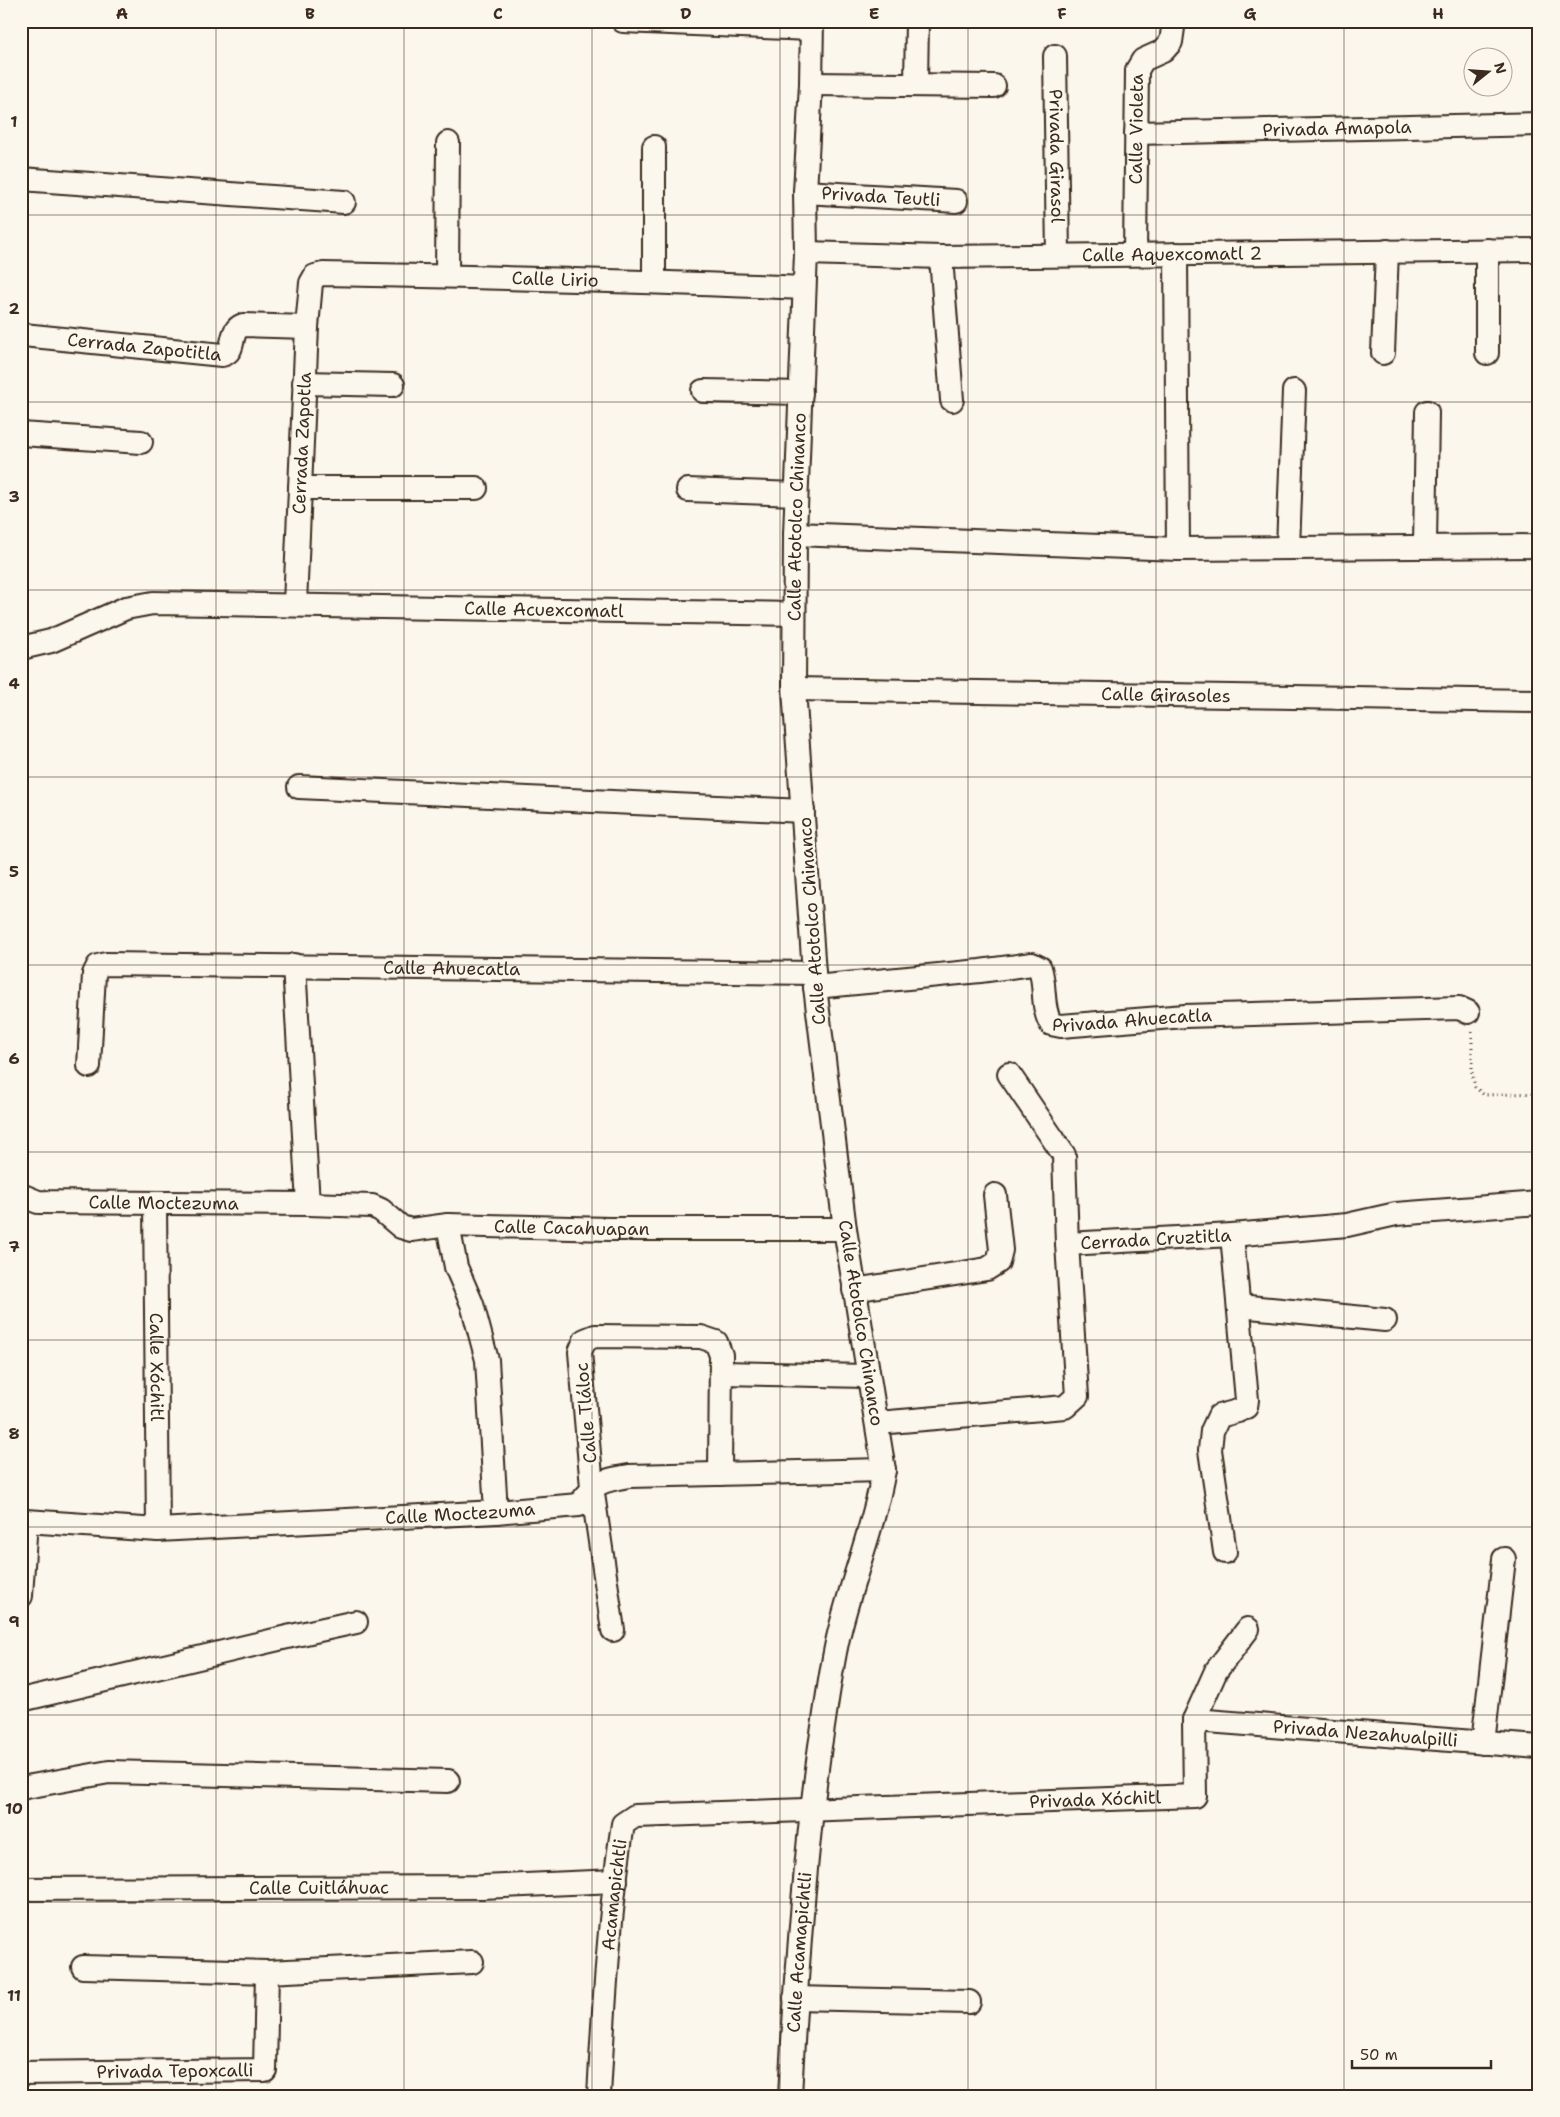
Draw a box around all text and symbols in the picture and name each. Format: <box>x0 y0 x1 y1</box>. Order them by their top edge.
text: A <box>116 3 128 24</box>
text: B <box>305 3 315 24</box>
text: C <box>493 3 503 24</box>
text: D <box>680 3 692 24</box>
text: E <box>869 3 879 24</box>
text: F <box>1057 3 1067 24</box>
text: G <box>1244 3 1257 24</box>
text: H <box>1432 3 1444 24</box>
north arrow <box>1462 48 1512 98</box>
text: N <box>1490 60 1511 76</box>
street label: Calle Violeta <box>1124 74 1149 184</box>
street label: Privada Girasol <box>1043 89 1070 224</box>
text: 1 <box>10 111 18 132</box>
street label: Privada Amapola <box>1262 115 1412 142</box>
street label: Privada Teutli <box>821 181 941 212</box>
street label: Calle Aquexcomatl 2 <box>1082 241 1262 267</box>
street label: Calle Lirio <box>511 266 599 293</box>
text: 2 <box>8 298 20 319</box>
street label: Cerrada Zapotitla <box>66 328 223 367</box>
street label: Cerrada Zapotla <box>287 371 317 515</box>
street label: Calle Atotolco Chinanco <box>782 412 812 621</box>
text: 3 <box>8 486 20 507</box>
street label: Calle Acuexcomatl <box>464 596 624 623</box>
text: 4 <box>8 673 20 694</box>
street label: Calle Girasoles <box>1101 682 1231 708</box>
street label: Calle Atotolco Chinanco <box>793 816 831 1026</box>
text: 5 <box>9 861 19 882</box>
street label: Calle Ahuecatla <box>383 956 520 981</box>
street label: Privada Ahuecatla <box>1050 1003 1212 1038</box>
text: 6 <box>8 1048 20 1069</box>
street label: Calle Moctezuma <box>88 1190 239 1215</box>
street label: Calle Cacahuapan <box>494 1214 649 1241</box>
street label: Calle Atotolco Chinanco <box>833 1218 889 1428</box>
street label: Cerrada Cruztitla <box>1080 1223 1232 1255</box>
text: 7 <box>8 1236 20 1257</box>
street label: Calle Xóchitl <box>144 1313 169 1422</box>
street label: Calle Tláloc <box>570 1362 602 1464</box>
text: 8 <box>8 1423 20 1444</box>
street label: Calle Moctezuma <box>384 1497 536 1530</box>
text: 9 <box>8 1611 20 1632</box>
street label: Privada Nezahualpilli <box>1272 1714 1459 1753</box>
street label: Privada Xóchitl <box>1029 1785 1162 1814</box>
text: 10 <box>5 1798 23 1819</box>
street label: Acamapichtli <box>596 1837 633 1951</box>
street label: Calle Acamapichtli <box>781 1871 817 2033</box>
street label: Calle Cuitláhuac <box>249 1875 389 1900</box>
text: 11 <box>7 1985 21 2006</box>
scale bar <box>1352 2037 1491 2069</box>
text: 50 m <box>1360 2045 1398 2065</box>
street label: Privada Tepoxcalli <box>96 2058 254 2084</box>

